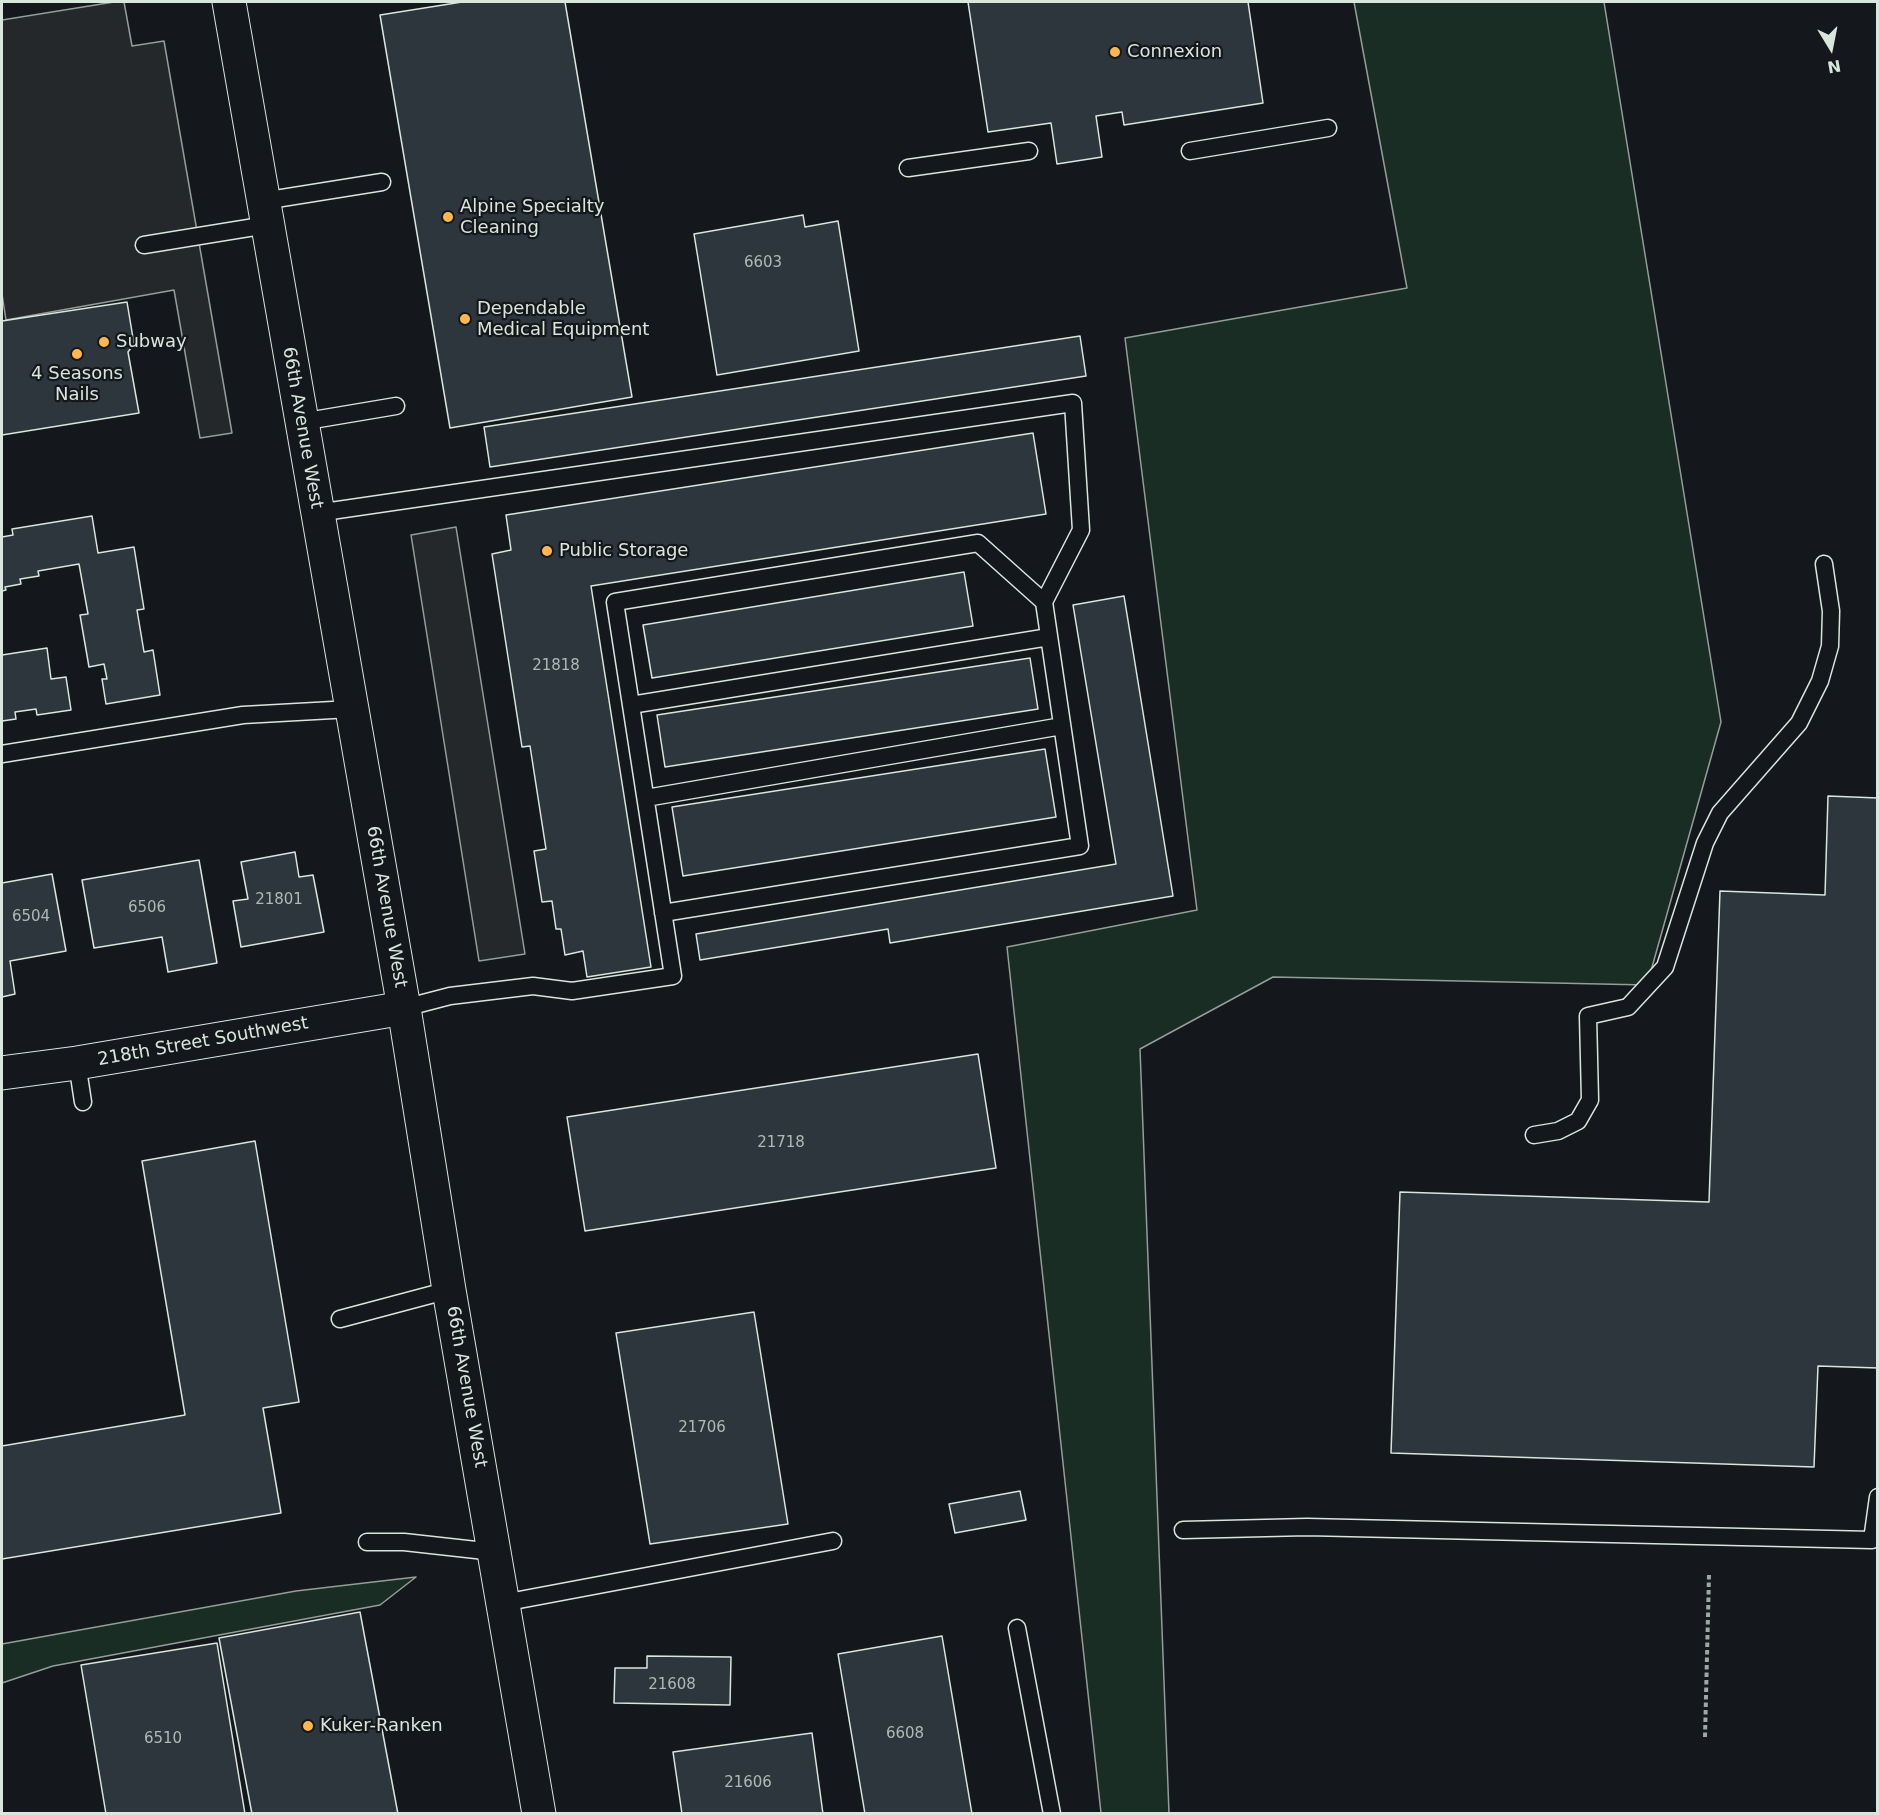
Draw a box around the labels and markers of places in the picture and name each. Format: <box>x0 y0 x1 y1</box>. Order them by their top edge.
place label: Connexion <box>1127 41 1222 63</box>
marker: Connexion <box>1108 45 1122 59</box>
place label: Alpine Specialty Cleaning <box>460 196 605 238</box>
marker: Alpine Specialty Cleaning <box>441 210 455 224</box>
place label: Dependable Medical Equipment <box>477 298 649 340</box>
marker: Dependable Medical Equipment <box>458 312 472 326</box>
place label: Subway <box>116 331 187 353</box>
marker: Subway <box>97 335 111 349</box>
marker: 4 Seasons Nails <box>70 347 84 361</box>
place label: 4 Seasons Nails <box>31 363 123 406</box>
place label: Public Storage <box>559 540 688 562</box>
marker: Public Storage <box>540 544 554 558</box>
place label: Kuker-Ranken <box>320 1715 443 1737</box>
marker: Kuker-Ranken <box>301 1719 315 1733</box>

